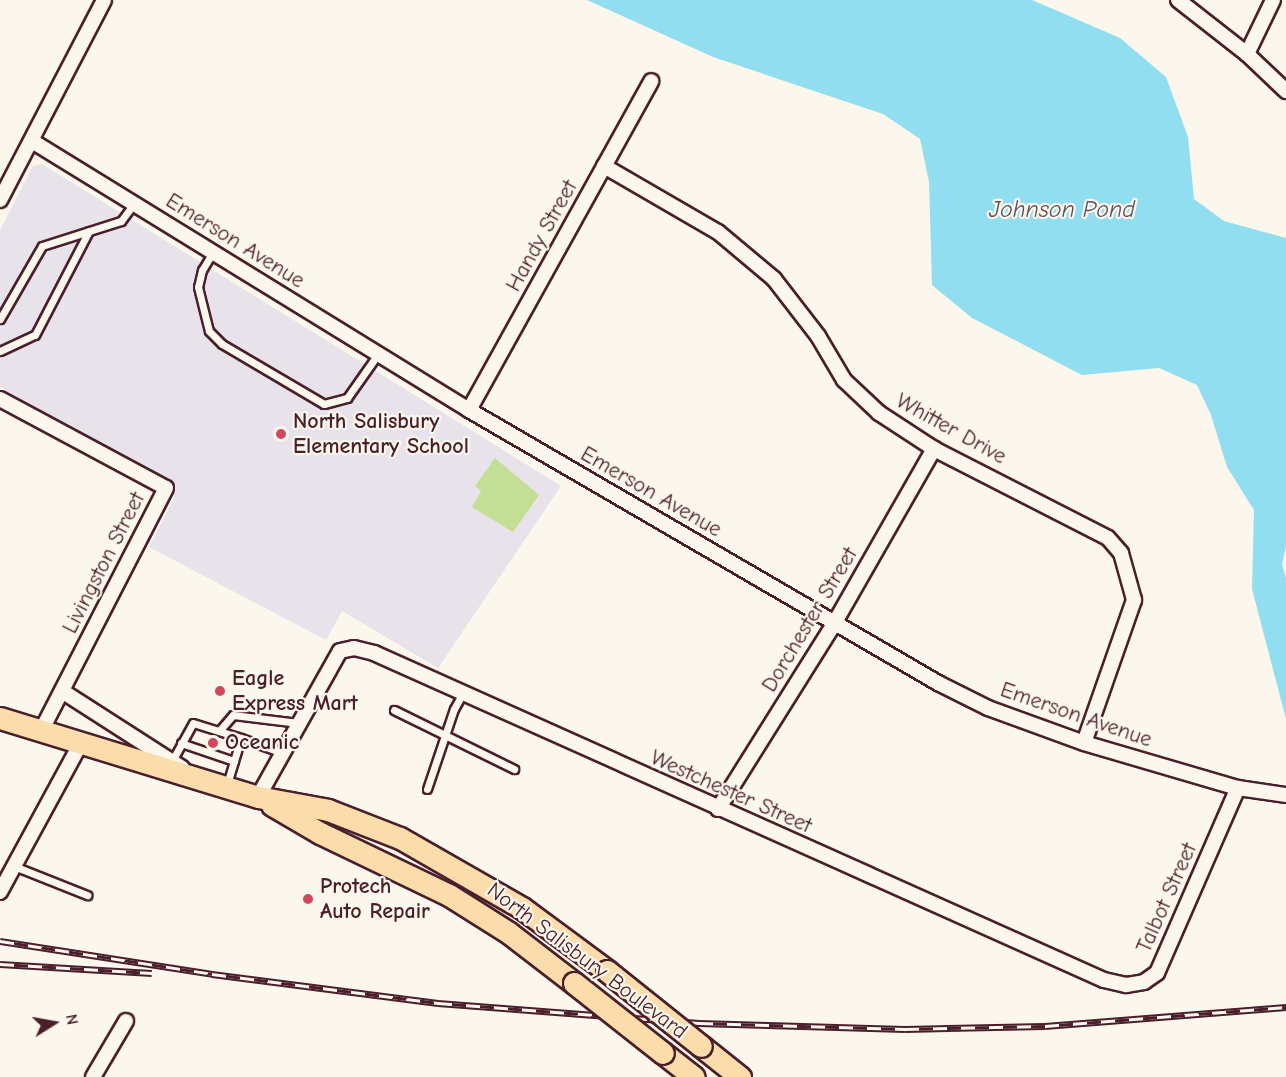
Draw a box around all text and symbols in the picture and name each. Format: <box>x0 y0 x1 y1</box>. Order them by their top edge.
street label: Handy Street <box>501 176 583 296</box>
street label: Emerson Avenue <box>161 188 309 294</box>
water label: Johnson Pond <box>989 196 1135 224</box>
street label: Whitter Drive <box>891 388 1011 470</box>
place label: North Salisbury Elementary School <box>293 408 469 460</box>
marker: North Salisbury Elementary School <box>274 427 288 441</box>
street label: Emerson Avenue <box>576 441 726 543</box>
street label: Livingston Street <box>57 488 151 638</box>
street label: Dorchester Street <box>756 543 864 697</box>
place label: Eagle Express Mart <box>232 665 358 716</box>
street label: Emerson Avenue <box>997 677 1155 753</box>
marker: Eagle Express Mart <box>213 684 227 698</box>
place label: Oceanic <box>225 730 299 756</box>
marker: Oceanic <box>206 736 220 750</box>
street label: Westchester Street <box>646 745 816 839</box>
street label: Talbot Street <box>1131 839 1203 957</box>
place label: Protech Auto Repair <box>320 873 430 924</box>
street label: North Salisbury Boulevard <box>482 877 692 1045</box>
marker: Protech Auto Repair <box>301 892 315 906</box>
north arrow <box>24 993 84 1053</box>
text: N <box>62 1013 81 1026</box>

